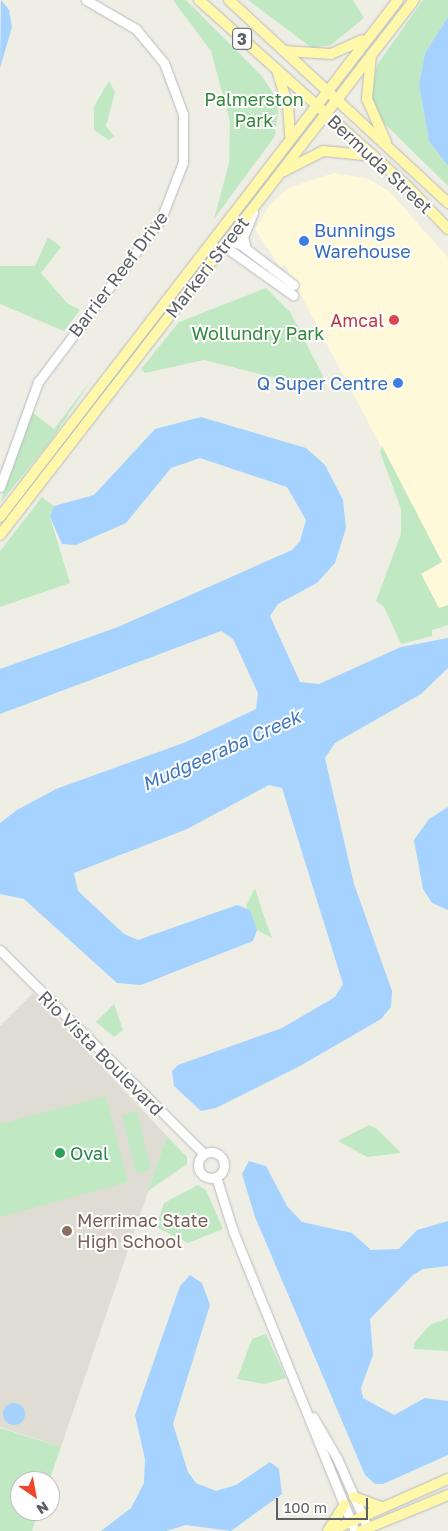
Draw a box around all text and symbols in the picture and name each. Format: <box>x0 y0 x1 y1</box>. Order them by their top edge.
road number: 3 <box>232 26 252 52</box>
park label: Palmerston Park <box>204 89 304 132</box>
street label: Bermuda Street <box>323 110 437 218</box>
street label: Barrier Reef Drive <box>64 207 172 341</box>
street label: Markeri Street <box>161 212 253 322</box>
place label: Bunnings Warehouse <box>314 220 411 262</box>
marker: Bunnings Warehouse <box>298 235 310 247</box>
place label: Amcal <box>330 309 384 331</box>
marker: Amcal <box>388 314 400 326</box>
park label: Wollundry Park <box>191 322 325 344</box>
place label: Q Super Centre <box>257 372 388 394</box>
marker: Q Super Centre <box>392 377 404 389</box>
water label: Mudgeeraba Creek <box>138 705 304 795</box>
street label: Rio Vista Boulevard <box>34 986 168 1120</box>
place label: Oval <box>70 1142 109 1164</box>
marker: Oval <box>54 1147 66 1159</box>
place label: Merrimac State High School <box>77 1210 208 1252</box>
marker: Merrimac State High School <box>61 1225 73 1237</box>
north arrow <box>10 1471 60 1521</box>
scale bar <box>278 1488 370 1520</box>
text: N <box>34 1498 52 1518</box>
text: 100 m <box>284 1498 327 1516</box>

